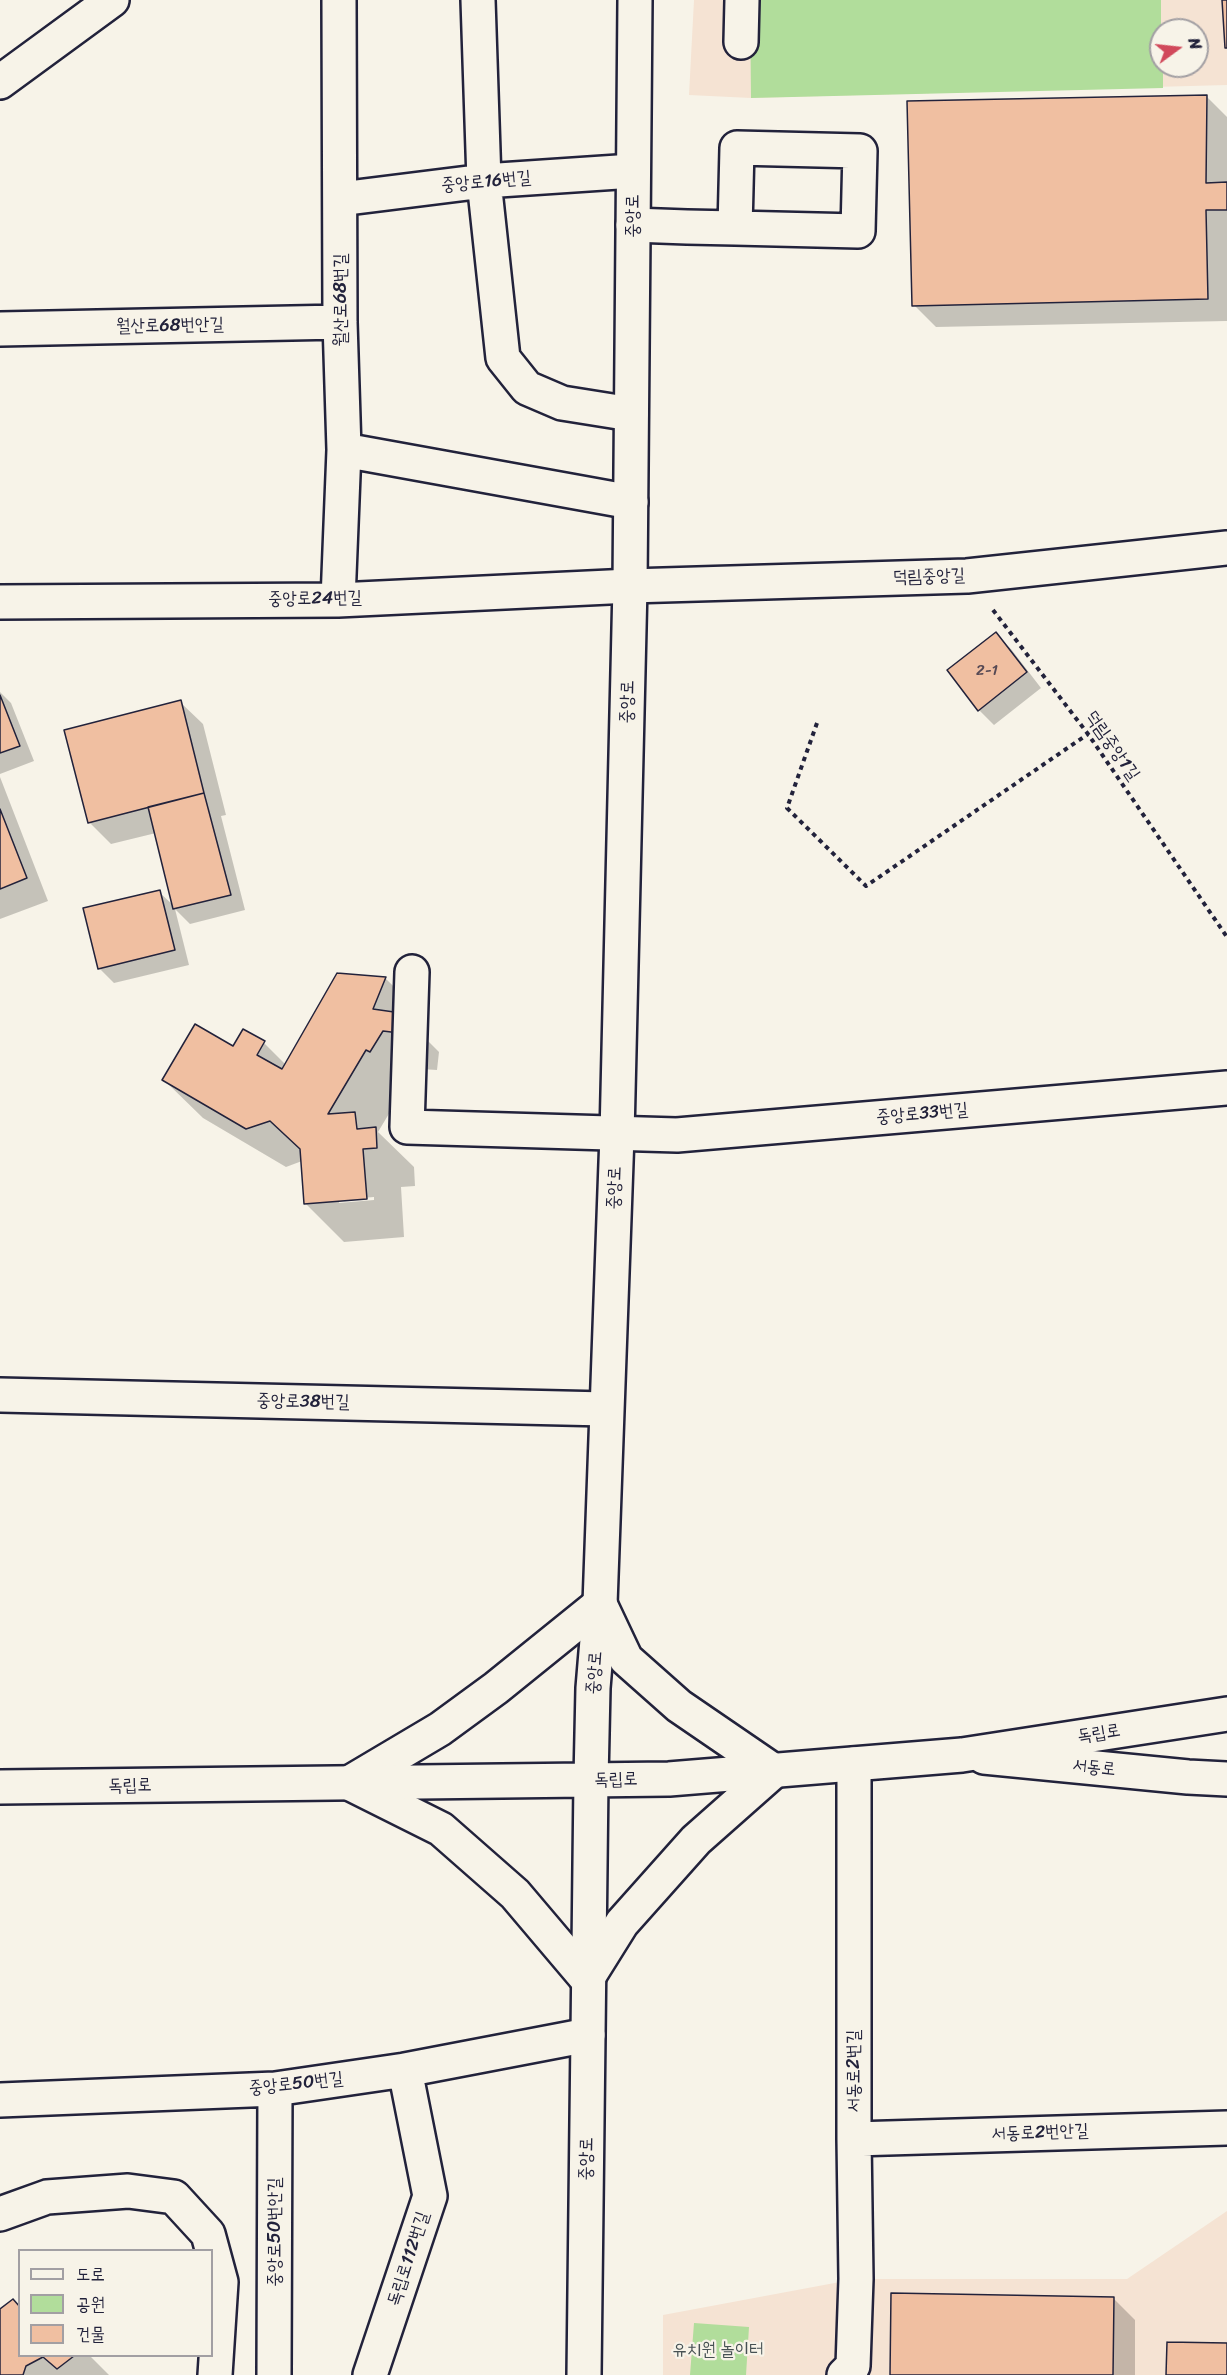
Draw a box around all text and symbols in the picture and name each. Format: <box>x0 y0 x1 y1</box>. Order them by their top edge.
north arrow <box>1149 18 1209 78</box>
text: N <box>1179 35 1210 53</box>
street label: 중앙로16번길 <box>440 167 532 197</box>
street label: 중앙로 <box>622 194 644 238</box>
street label: 월산로68번길 <box>330 253 352 347</box>
street label: 월산로68번안길 <box>116 314 224 338</box>
street label: 덕림중앙길 <box>892 565 966 589</box>
street label: 중앙로24번길 <box>268 587 362 611</box>
house number: 2-1 <box>976 662 998 680</box>
street label: 중앙로 <box>617 680 639 724</box>
street label: 덕림중앙1길 <box>1080 707 1144 785</box>
street label: 중앙로33번길 <box>875 1099 969 1129</box>
street label: 중앙로 <box>603 1166 627 1210</box>
street label: 중앙로38번길 <box>256 1390 350 1414</box>
street label: 중앙로 <box>583 1651 607 1695</box>
street label: 독립로 <box>1076 1720 1122 1748</box>
street label: 서동로 <box>1071 1755 1117 1781</box>
street label: 독립로 <box>594 1769 638 1791</box>
street label: 독립로 <box>108 1775 152 1797</box>
street label: 서동로2번길 <box>843 2030 865 2112</box>
street label: 중앙로50번길 <box>248 2068 344 2100</box>
street label: 서동로2번안길 <box>991 2121 1089 2145</box>
street label: 중앙로 <box>576 2137 598 2181</box>
street label: 중앙로50번안길 <box>264 2177 286 2287</box>
street label: 독립로112번길 <box>384 2209 434 2309</box>
legend <box>18 2249 213 2357</box>
text: 도로 <box>76 2258 105 2290</box>
text: 공원 <box>76 2288 105 2320</box>
text: 건물 <box>76 2318 105 2350</box>
park label: 유치원 놀이터 <box>672 2339 764 2361</box>

